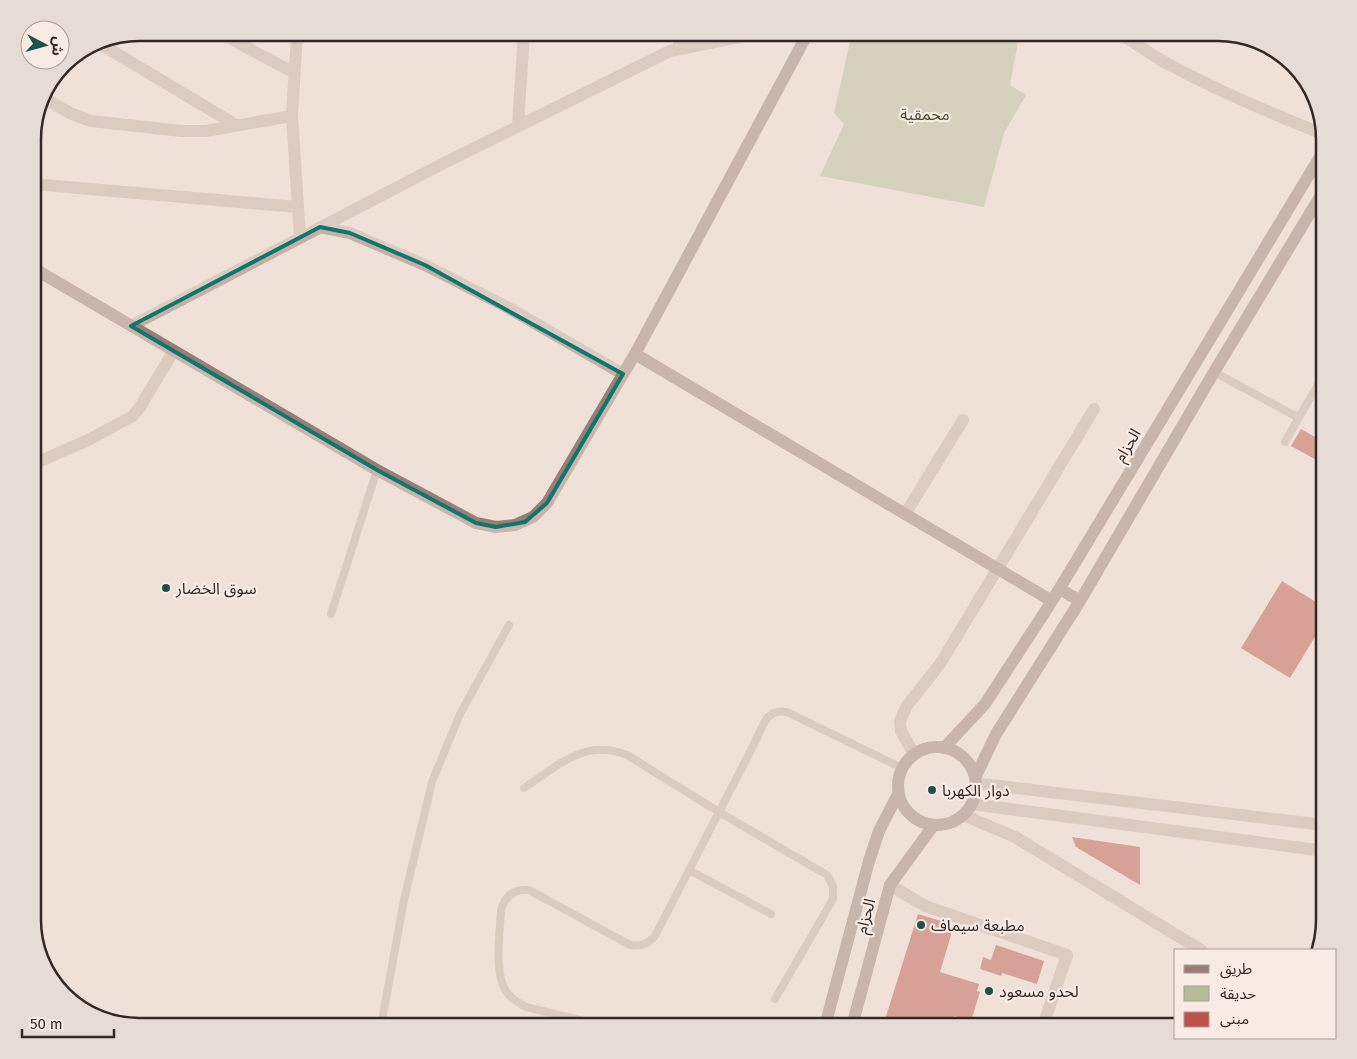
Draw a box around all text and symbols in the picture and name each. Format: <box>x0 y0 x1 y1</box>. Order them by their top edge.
north arrow <box>20 20 70 70</box>
text: ش <box>48 36 67 57</box>
park label: محمقية <box>900 105 950 124</box>
street label: الحزام <box>1110 425 1147 467</box>
place label: سوق الخضار <box>175 579 257 598</box>
marker: سوق الخضار <box>160 582 172 594</box>
place label: دوار الكهربا <box>942 781 1010 800</box>
marker: دوار الكهربا <box>926 784 938 796</box>
street label: الحزام <box>852 896 882 937</box>
place label: مطبعة سيماف <box>931 916 1025 935</box>
marker: مطبعة سيماف <box>915 919 927 931</box>
legend <box>1174 949 1337 1039</box>
text: طريق <box>1220 960 1252 979</box>
place label: لحدو مسعود <box>999 982 1079 1001</box>
marker: لحدو مسعود <box>983 985 995 997</box>
text: حديقة <box>1220 985 1256 1003</box>
scale bar <box>22 1006 115 1038</box>
text: مبنى <box>1220 1010 1249 1028</box>
text: 50 m <box>30 1015 63 1033</box>

